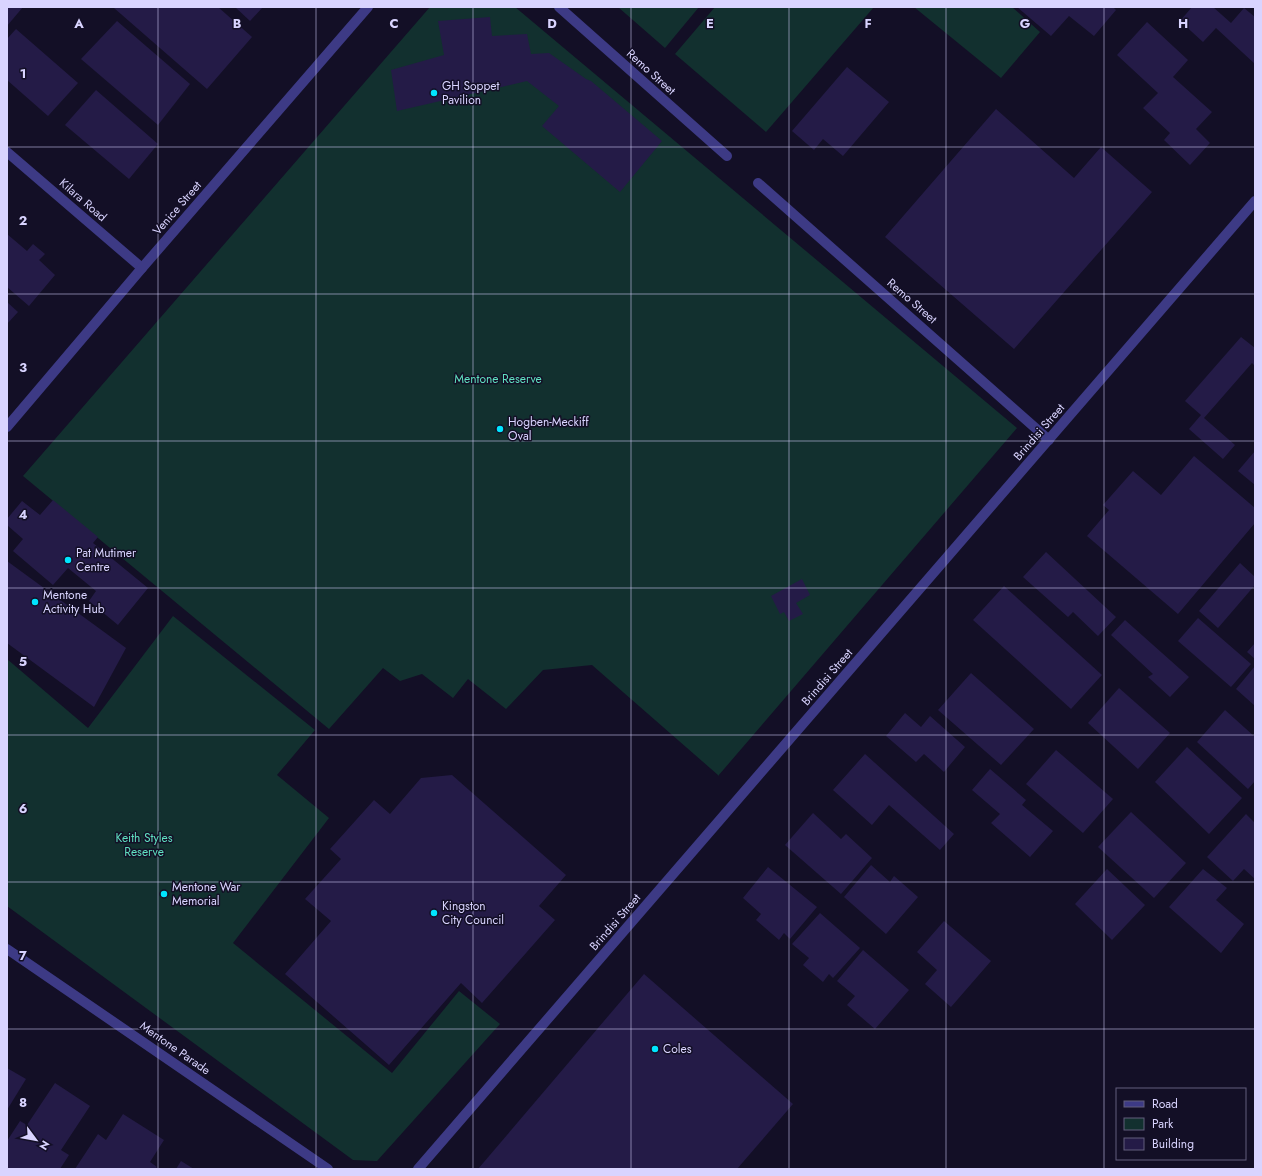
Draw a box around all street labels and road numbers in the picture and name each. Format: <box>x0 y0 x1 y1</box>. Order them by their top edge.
street label: Remo Street <box>622 45 680 99</box>
street label: Kilara Road <box>55 174 111 226</box>
street label: Venice Street <box>148 177 206 239</box>
street label: Remo Street <box>883 274 941 328</box>
street label: Brindisi Street <box>1009 399 1069 464</box>
street label: Brindisi Street <box>797 644 857 709</box>
street label: Brindisi Street <box>585 889 645 954</box>
street label: Mentone Parade <box>136 1017 214 1079</box>

